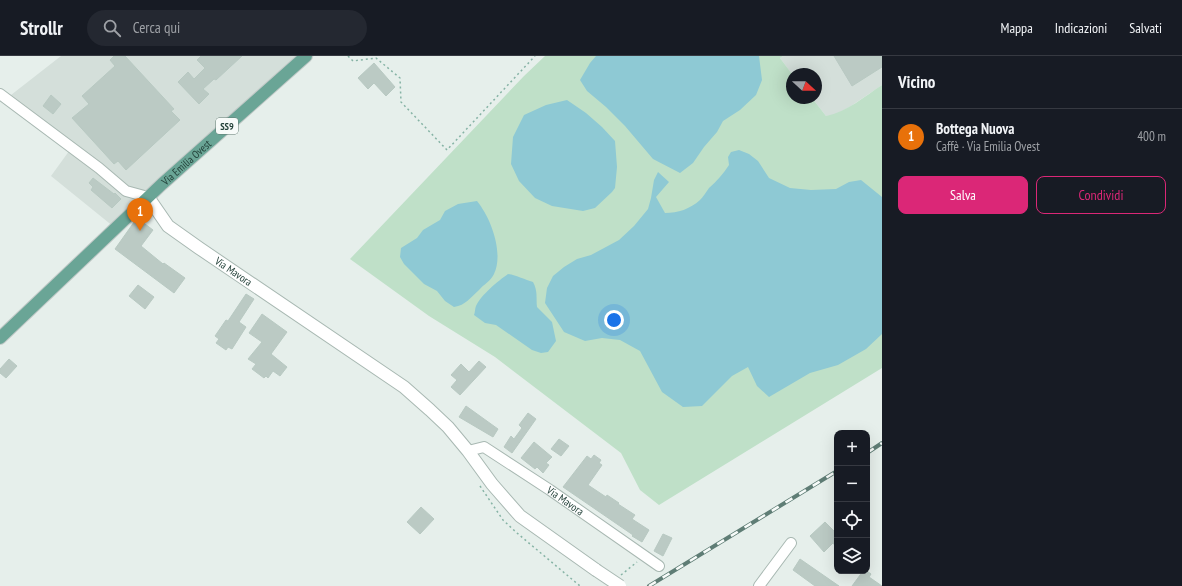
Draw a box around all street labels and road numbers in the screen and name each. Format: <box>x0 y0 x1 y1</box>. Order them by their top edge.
road number: SS9 <box>216 118 238 134</box>
street label: Via Emilia Ovest <box>158 137 214 189</box>
street label: Via Mavora <box>211 253 255 289</box>
street label: Via Mavora <box>543 482 587 519</box>

